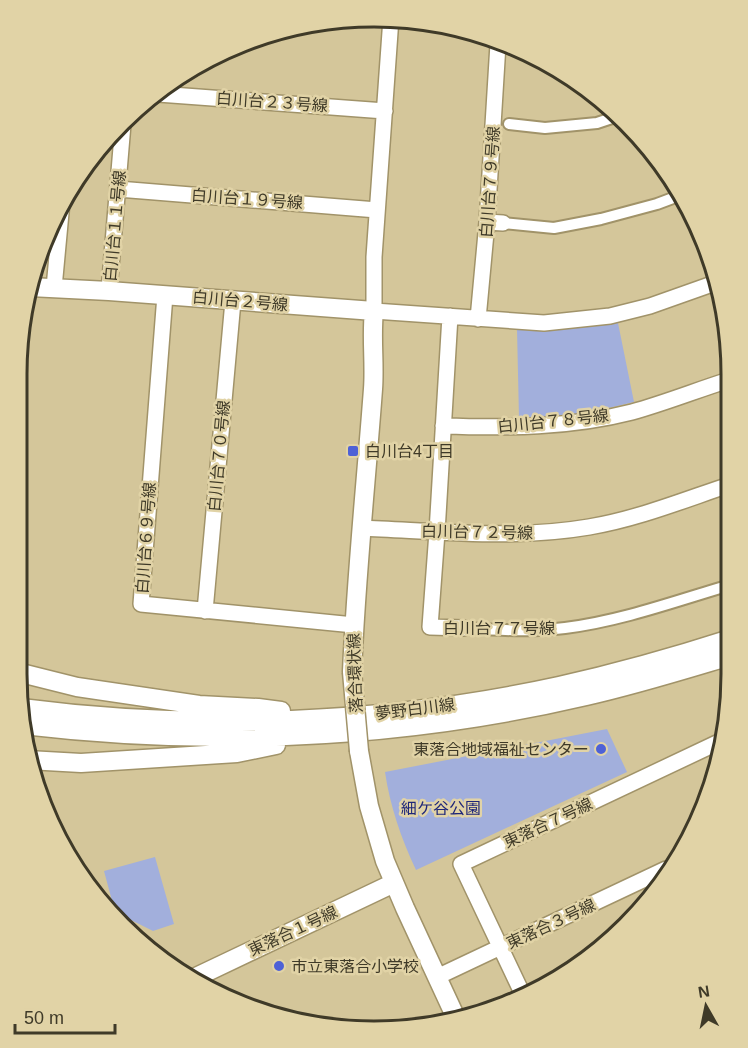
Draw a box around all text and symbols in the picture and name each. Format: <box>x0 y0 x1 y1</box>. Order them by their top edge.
street label: 白川台２３号線 <box>216 90 328 114</box>
street label: 白川台７９号線 <box>478 126 502 238</box>
street label: 白川台１１号線 <box>102 169 128 283</box>
street label: 白川台１９号線 <box>191 187 303 211</box>
street label: 白川台２号線 <box>191 288 289 314</box>
street label: 白川台７０号線 <box>206 399 232 513</box>
street label: 白川台７８号線 <box>496 407 610 435</box>
place label: 白川台4丁目 <box>365 443 454 460</box>
marker: 白川台4丁目 <box>346 444 360 458</box>
street label: 白川台６９号線 <box>134 482 158 594</box>
street label: 白川台７２号線 <box>421 523 533 541</box>
street label: 白川台７７号線 <box>443 620 555 637</box>
street label: 落合環状線 <box>345 633 365 713</box>
street label: 夢野白川線 <box>374 696 456 722</box>
place label: 東落合地域福祉センター <box>413 741 589 758</box>
marker: 東落合地域福祉センター <box>594 742 608 756</box>
street label: 東落合７号線 <box>501 795 595 851</box>
park label: 細ケ谷公園 <box>401 800 481 817</box>
street label: 東落合３号線 <box>504 896 598 952</box>
street label: 東落合１号線 <box>246 903 340 959</box>
place label: 市立東落合小学校 <box>291 958 419 975</box>
marker: 市立東落合小学校 <box>272 959 286 973</box>
north arrow <box>676 976 736 1036</box>
text: N <box>697 982 711 1001</box>
scale bar <box>15 997 116 1035</box>
text: 50 m <box>24 1008 64 1028</box>

